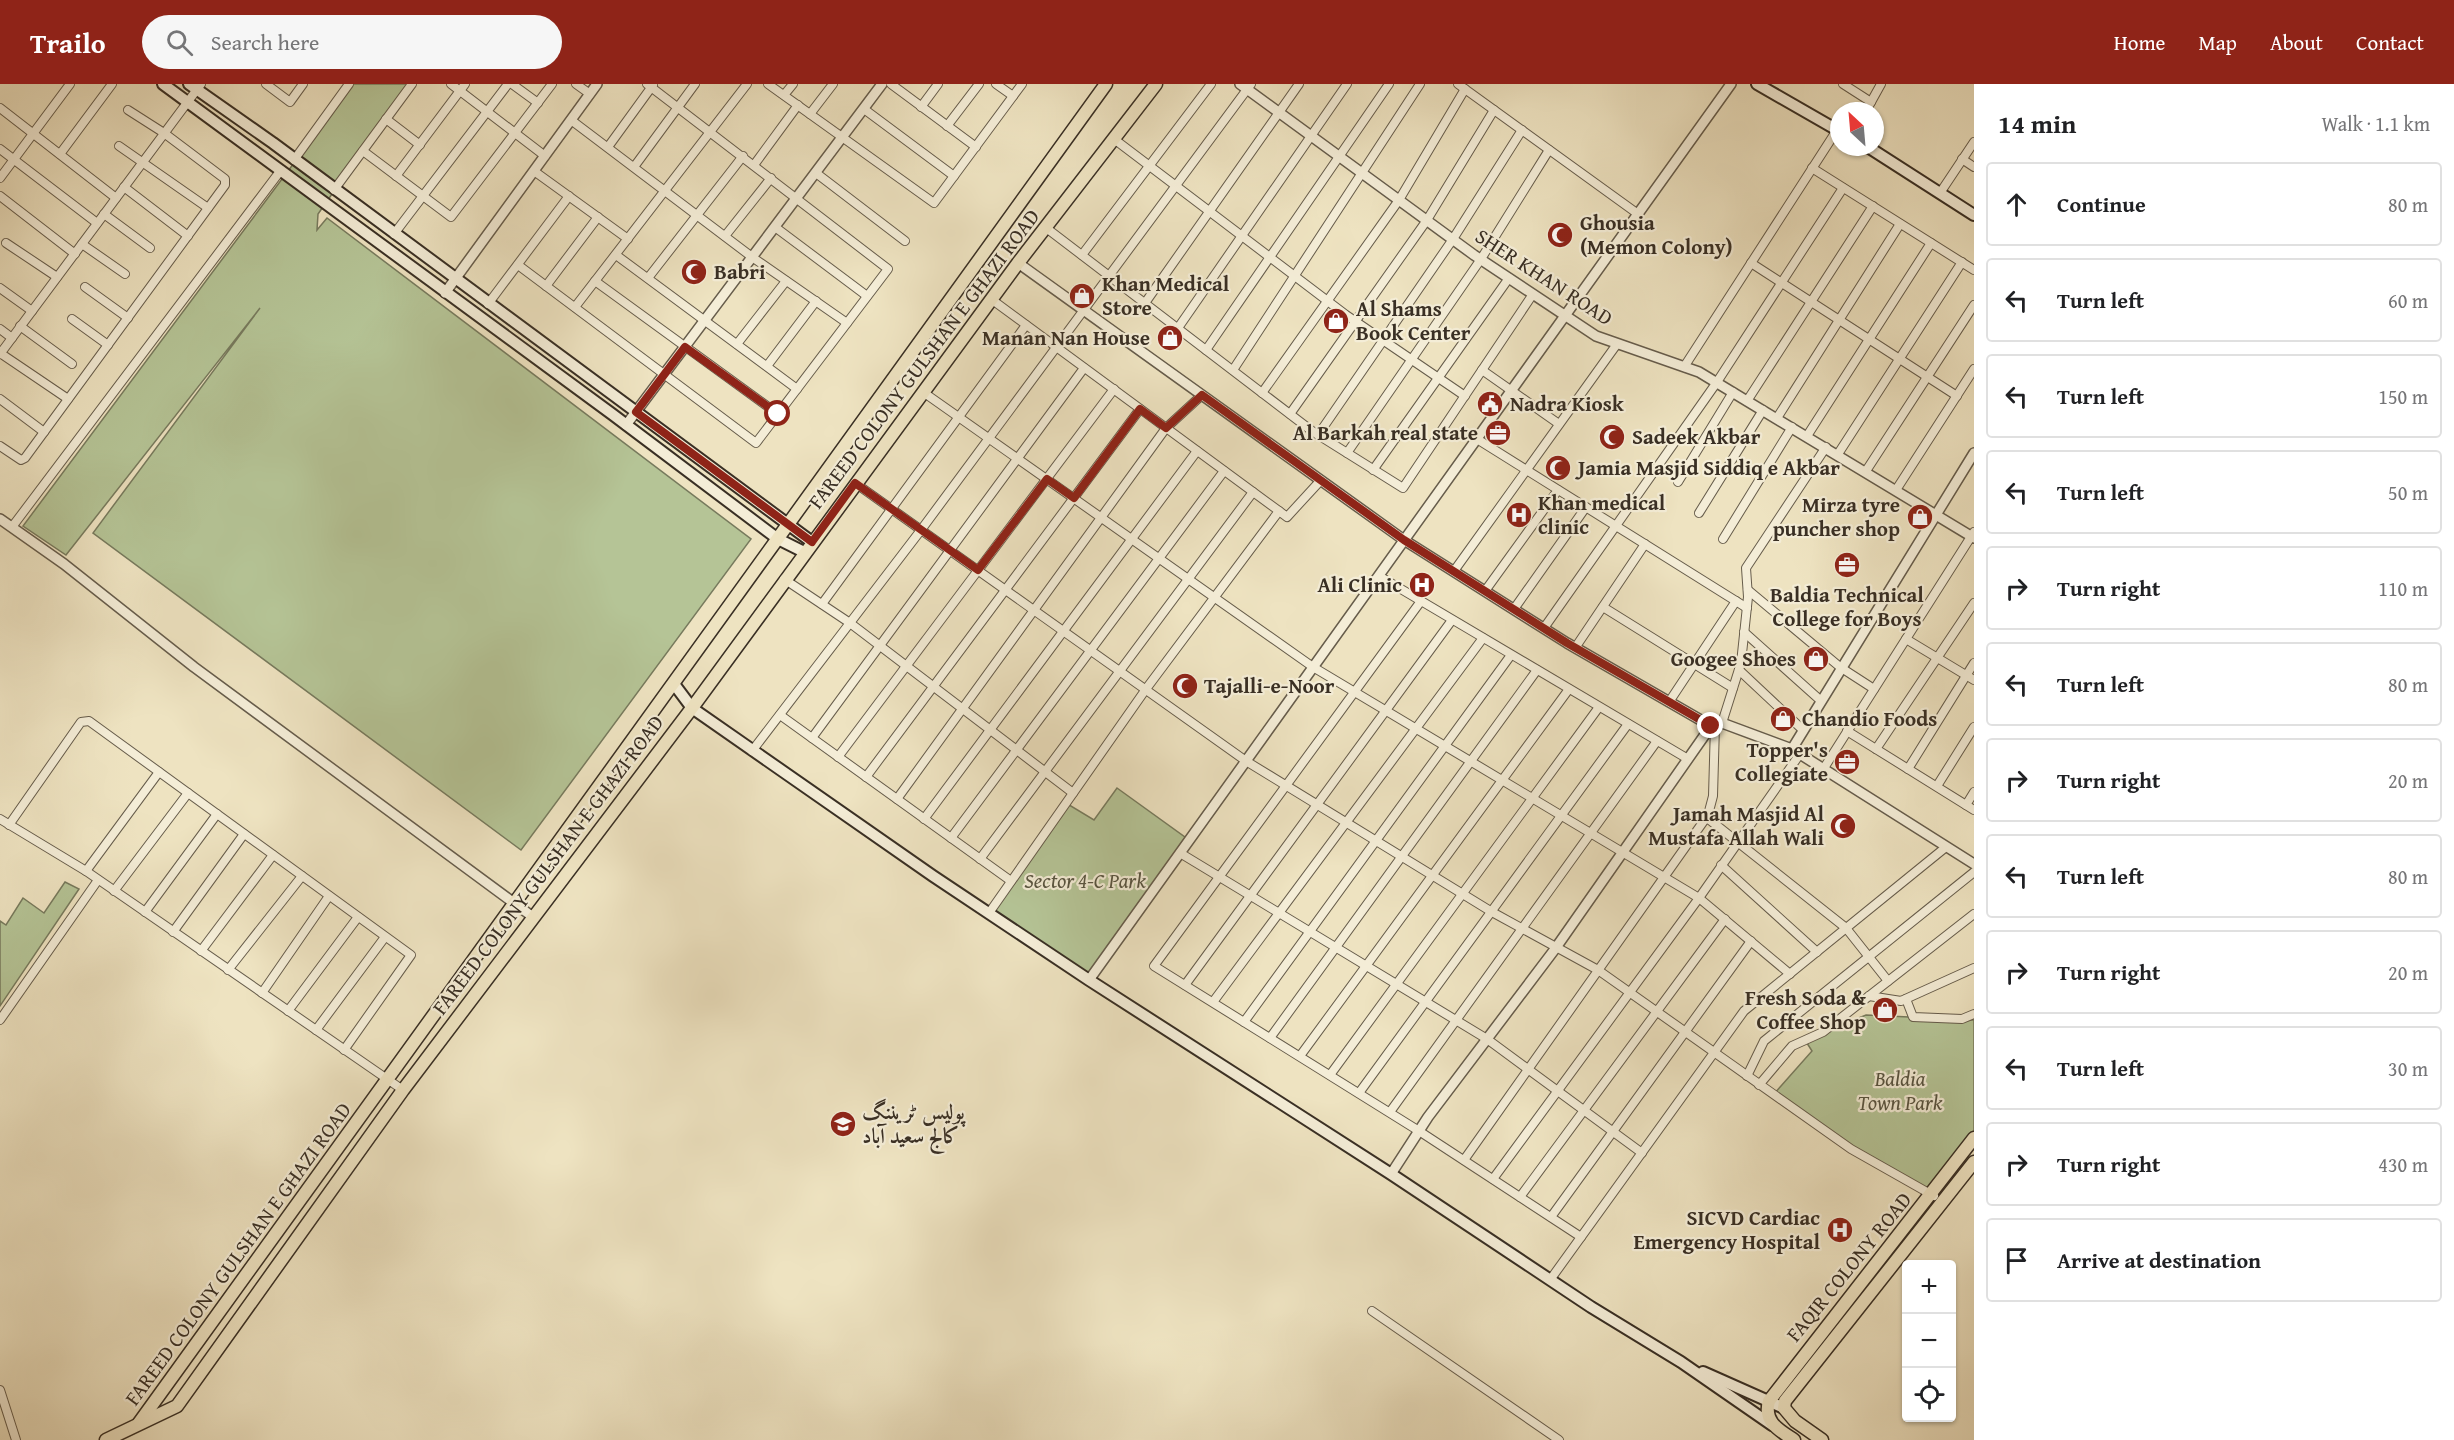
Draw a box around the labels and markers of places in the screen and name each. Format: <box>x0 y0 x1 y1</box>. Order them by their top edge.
place label: Ghousia (Memon Colony) <box>1580 207 1733 262</box>
mosque icon: Ghousia (Memon Colony) <box>1545 220 1575 250</box>
place label: Babri <box>714 256 766 287</box>
mosque icon: Babri <box>679 257 709 287</box>
place label: Khan Medical Store <box>1102 268 1230 323</box>
shop icon: Khan Medical Store <box>1067 281 1097 311</box>
place label: Al Shams Book Center <box>1356 293 1471 348</box>
shop icon: Al Shams Book Center <box>1321 306 1351 336</box>
place label: Manan Nan House <box>982 322 1150 353</box>
shop icon: Manan Nan House <box>1155 323 1185 353</box>
place label: Nadra Kiosk <box>1510 388 1625 419</box>
public building icon: Nadra Kiosk <box>1475 389 1505 419</box>
place label: Al Barkah real state <box>1293 417 1478 448</box>
office icon: Al Barkah real state <box>1483 418 1513 448</box>
place label: Sadeek Akbar <box>1632 421 1761 452</box>
mosque icon: Sadeek Akbar <box>1597 422 1627 452</box>
place label: Jamia Masjid Siddiq e Akbar <box>1575 452 1840 483</box>
mosque icon: Jamia Masjid Siddiq e Akbar <box>1543 453 1573 483</box>
place label: Khan medical clinic <box>1538 487 1666 542</box>
place label: Mirza tyre puncher shop <box>1773 489 1900 544</box>
hospital icon: Khan medical clinic <box>1504 500 1534 530</box>
shop icon: Mirza tyre puncher shop <box>1905 502 1935 532</box>
office icon: Baldia Technical College for Boys <box>1832 550 1862 580</box>
place label: Ali Clinic <box>1317 569 1402 600</box>
hospital icon: Ali Clinic <box>1407 570 1437 600</box>
place label: Baldia Technical College for Boys <box>1770 579 1924 634</box>
place label: Googee Shoes <box>1671 643 1796 674</box>
shop icon: Googee Shoes <box>1801 644 1831 674</box>
place label: Tajalli-e-Noor <box>1204 670 1335 701</box>
mosque icon: Tajalli-e-Noor <box>1170 671 1200 701</box>
place label: Chandio Foods <box>1802 703 1937 734</box>
shop icon: Chandio Foods <box>1768 704 1798 734</box>
place label: Topper's Collegiate <box>1735 734 1828 789</box>
office icon: Topper's Collegiate <box>1832 747 1862 777</box>
place label: Jamah Masjid Al Mustafa Allah Wali <box>1648 798 1824 853</box>
mosque icon: Jamah Masjid Al Mustafa Allah Wali <box>1828 811 1858 841</box>
place label: Fresh Soda & Coffee Shop <box>1745 982 1866 1037</box>
shop icon: Fresh Soda & Coffee Shop <box>1870 995 1900 1025</box>
place label: پولیس ٹریننگ کالج سعید آباد <box>862 1096 967 1154</box>
school or university icon: پولیس ٹریننگ کالج سعید آباد <box>828 1109 858 1139</box>
place label: SICVD Cardiac Emergency Hospital <box>1634 1202 1820 1257</box>
hospital icon: SICVD Cardiac Emergency Hospital <box>1825 1215 1855 1245</box>

